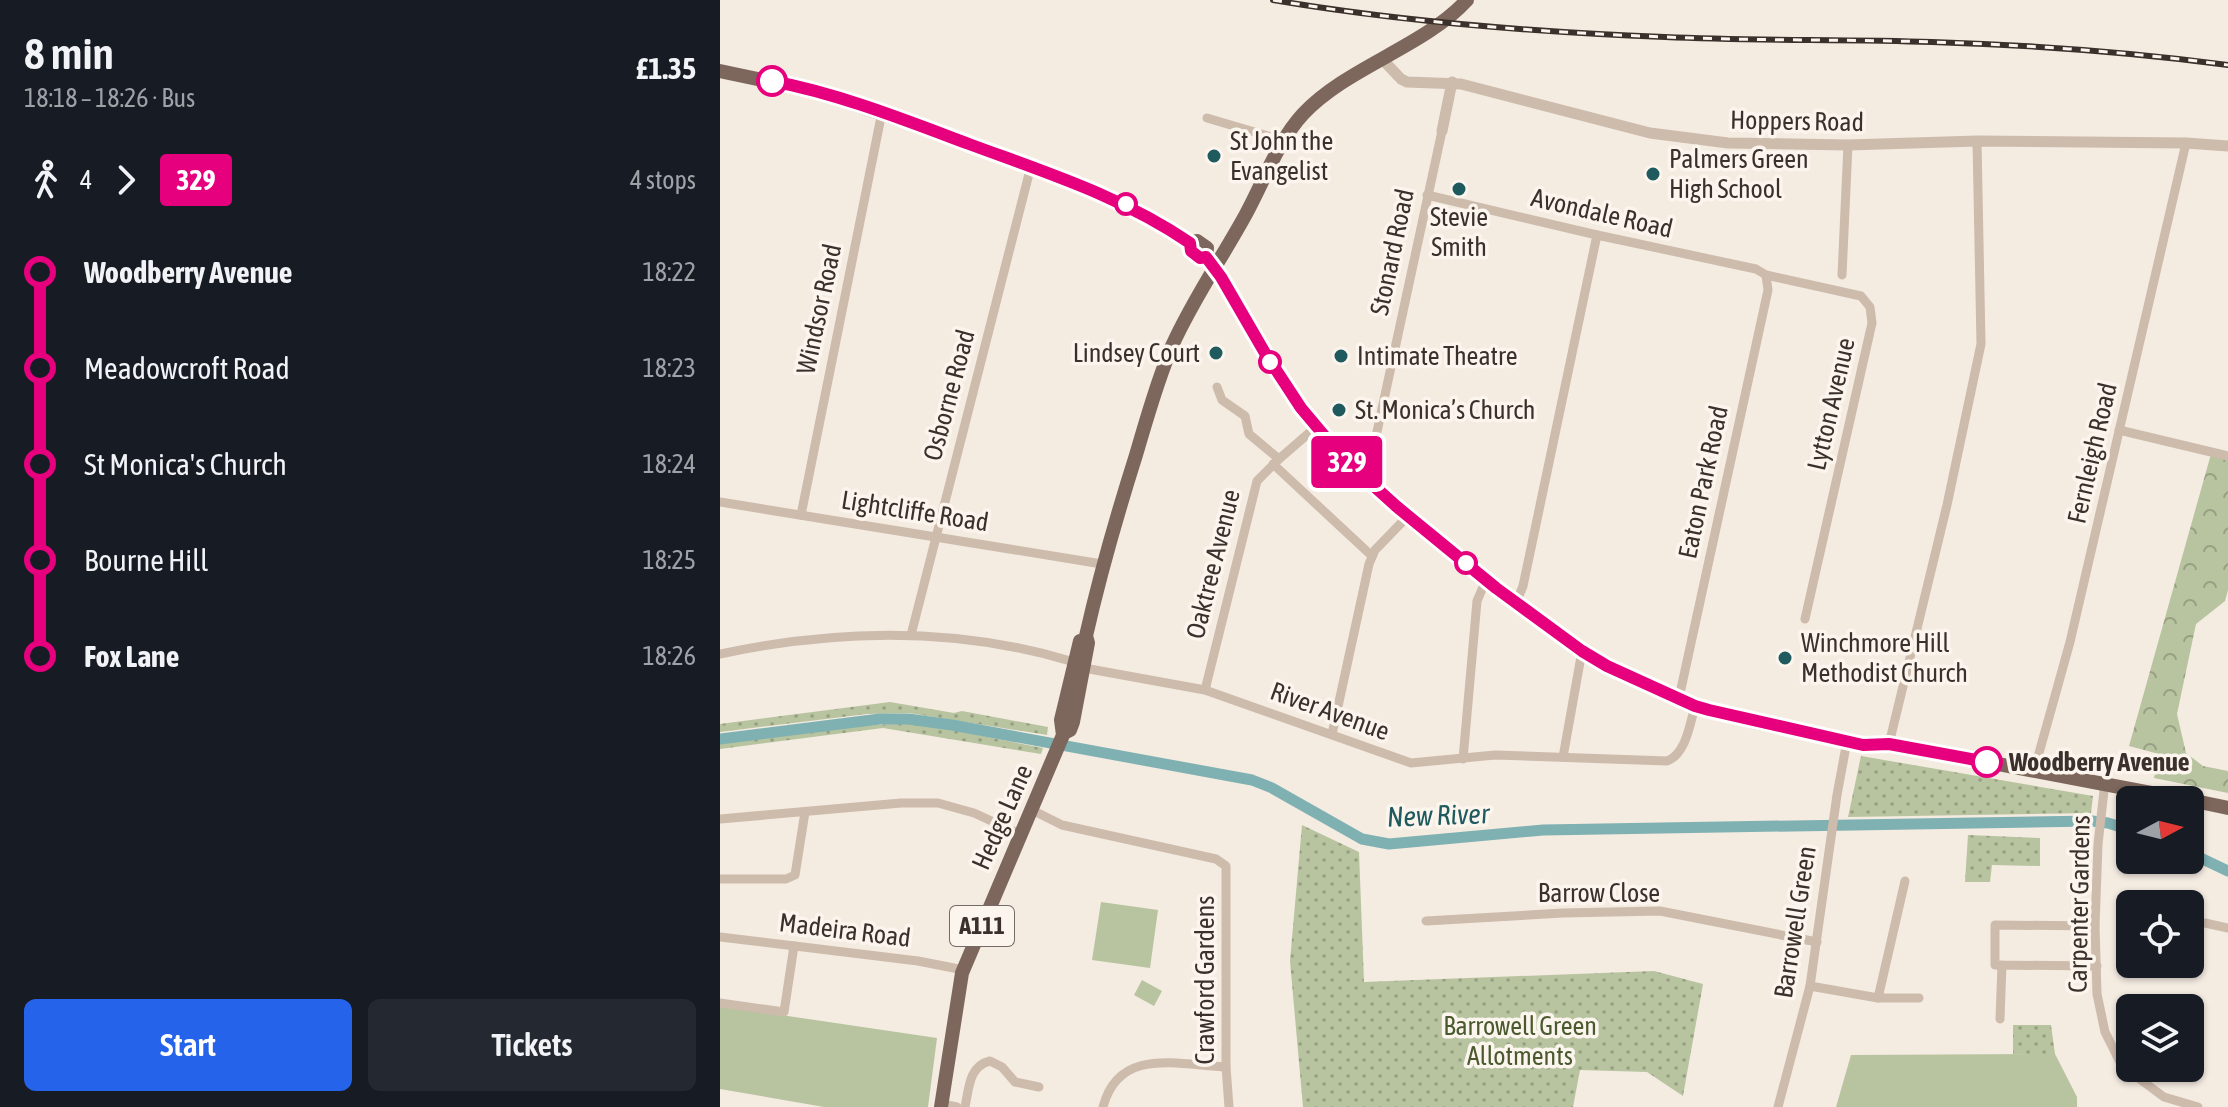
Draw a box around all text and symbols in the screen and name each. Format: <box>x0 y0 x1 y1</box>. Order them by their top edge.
text: 8 min <box>24 28 114 78</box>
text: £1.35 <box>636 51 696 85</box>
unlabelled marker <box>757 66 787 96</box>
text: 18:18 – 18:26 · Bus <box>24 83 195 113</box>
street label: Hoppers Road <box>1730 105 1864 137</box>
place label: St John the Evangelist <box>1230 126 1333 186</box>
place label: Palmers Green High School <box>1669 144 1809 204</box>
marker: St John the Evangelist <box>1205 147 1223 165</box>
icon: walk <box>24 158 68 202</box>
icon: forward <box>104 158 148 202</box>
text: 329 <box>176 164 216 196</box>
text: 4 <box>80 165 92 195</box>
text: 4 stops <box>630 165 696 195</box>
marker: Palmers Green High School <box>1644 165 1662 183</box>
marker: Stevie Smith <box>1450 180 1468 198</box>
street label: Avondale Road <box>1528 182 1676 244</box>
street label: Stonard Road <box>1364 186 1420 318</box>
unlabelled marker <box>1115 193 1137 215</box>
place label: Stevie Smith <box>1430 202 1488 262</box>
street label: Windsor Road <box>791 241 847 377</box>
text: Woodberry Avenue <box>84 255 292 289</box>
text: 18:22 <box>642 257 696 287</box>
street label: Osborne Road <box>917 326 981 464</box>
street label: Lytton Avenue <box>1801 335 1861 473</box>
place label: Lindsey Court <box>1073 338 1200 368</box>
place label: Intimate Theatre <box>1357 341 1517 371</box>
marker: Lindsey Court <box>1207 344 1225 362</box>
marker: Intimate Theatre <box>1332 347 1350 365</box>
text: Meadowcroft Road <box>84 351 290 385</box>
unlabelled marker <box>1259 351 1281 373</box>
text: 18:23 <box>642 353 696 383</box>
street label: Fernleigh Road <box>2061 380 2123 526</box>
place label: St. Monica’s Church <box>1355 395 1535 425</box>
marker: St. Monica’s Church <box>1330 401 1348 419</box>
street label: Eaton Park Road <box>1672 403 1734 561</box>
line badge: 329 <box>1301 436 1393 488</box>
text: 329 <box>1327 446 1367 478</box>
text: St Monica's Church <box>84 447 287 481</box>
text: 18:24 <box>642 449 696 479</box>
street label: Lightcliffe Road <box>839 485 991 537</box>
street label: Oaktree Avenue <box>1180 486 1246 642</box>
text: Bourne Hill <box>84 543 208 577</box>
text: 18:25 <box>642 545 696 575</box>
unlabelled marker <box>1455 552 1477 574</box>
place label: Winchmore Hill Methodist Church <box>1801 628 1968 688</box>
text: Fox Lane <box>84 639 179 673</box>
text: 18:26 <box>642 641 696 671</box>
marker: Winchmore Hill Methodist Church <box>1776 649 1794 667</box>
street label: River Avenue <box>1266 676 1394 746</box>
marker: Woodberry Avenue <box>1972 747 2002 777</box>
place label: Woodberry Avenue <box>2008 747 2190 777</box>
street label: Hedge Lane <box>966 760 1038 874</box>
north arrow <box>2116 786 2204 874</box>
map controls <box>2116 786 2204 1082</box>
water label: New River <box>1386 797 1491 833</box>
street label: Carpenter Gardens <box>2062 815 2096 993</box>
street label: Barrowell Green <box>1768 844 1822 1000</box>
street label: Barrow Close <box>1538 878 1660 908</box>
button: locate <box>2116 890 2204 978</box>
street label: Crawford Gardens <box>1190 896 1220 1064</box>
road number: A111 <box>950 906 1014 946</box>
street label: Madeira Road <box>778 907 912 953</box>
button: layers <box>2116 994 2204 1082</box>
button: Start <box>24 999 352 1091</box>
button: Tickets <box>368 999 696 1091</box>
park label: Barrowell Green Allotments <box>1443 1011 1597 1071</box>

